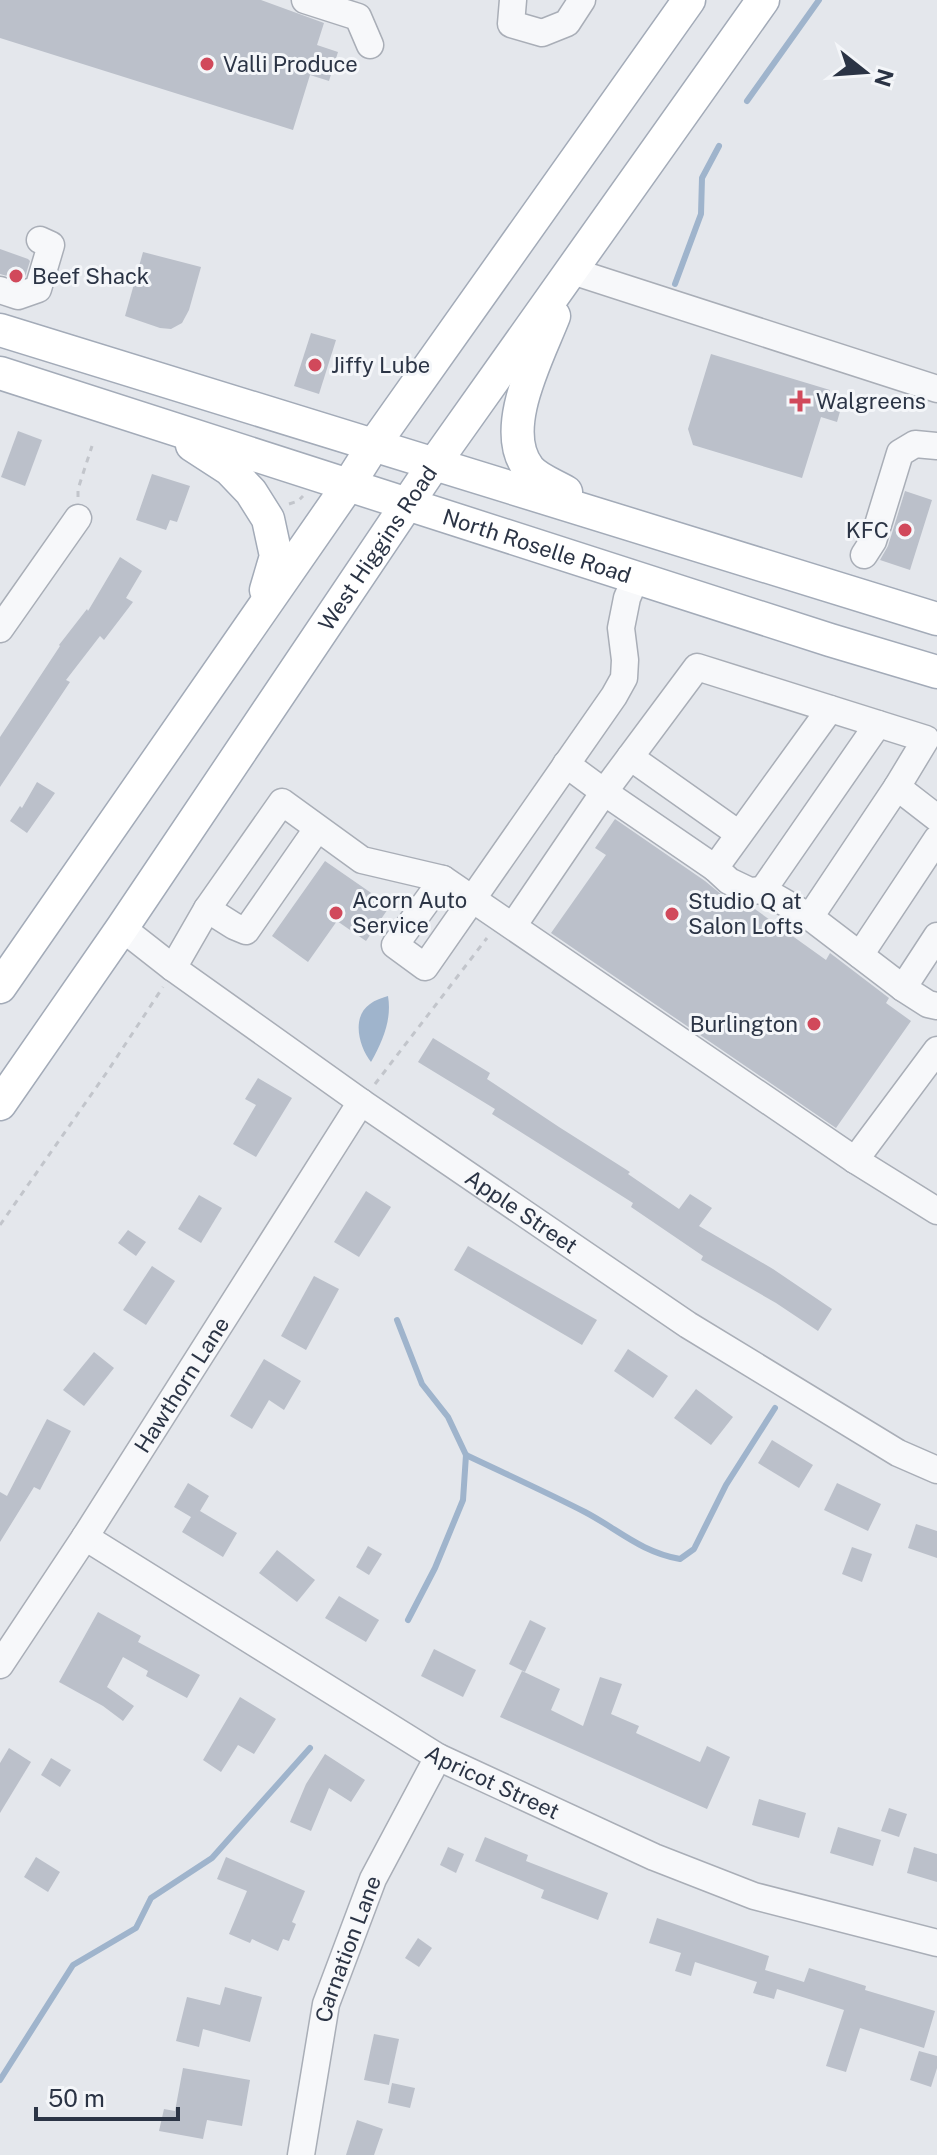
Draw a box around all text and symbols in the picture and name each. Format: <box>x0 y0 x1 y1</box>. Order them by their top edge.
north arrow <box>825 32 905 112</box>
place label: Valli Produce <box>223 51 358 77</box>
marker: Valli Produce <box>198 55 216 73</box>
text: N <box>869 66 899 90</box>
place label: Beef Shack <box>32 263 149 289</box>
marker: Beef Shack <box>7 267 25 285</box>
place label: Jiffy Lube <box>331 352 430 378</box>
marker: Jiffy Lube <box>306 356 324 374</box>
place label: Walgreens <box>816 388 926 414</box>
marker: Walgreens <box>791 392 809 410</box>
street label: West Higgins Road <box>313 461 442 636</box>
street label: North Roselle Road <box>439 503 634 588</box>
place label: KFC <box>846 517 889 543</box>
marker: KFC <box>896 521 914 539</box>
place label: Acorn Auto Service <box>352 887 467 938</box>
place label: Studio Q at Salon Lofts <box>688 888 803 939</box>
marker: Acorn Auto Service <box>327 904 345 922</box>
marker: Studio Q at Salon Lofts <box>663 905 681 923</box>
place label: Burlington <box>690 1011 798 1037</box>
marker: Burlington <box>805 1015 823 1033</box>
street label: Apple Street <box>461 1164 583 1259</box>
street label: Hawthorn Lane <box>129 1312 234 1457</box>
street label: Apricot Street <box>421 1739 564 1824</box>
street label: Carnation Lane <box>310 1872 386 2024</box>
scale bar <box>36 2071 178 2121</box>
text: 50 m <box>48 2084 105 2112</box>

